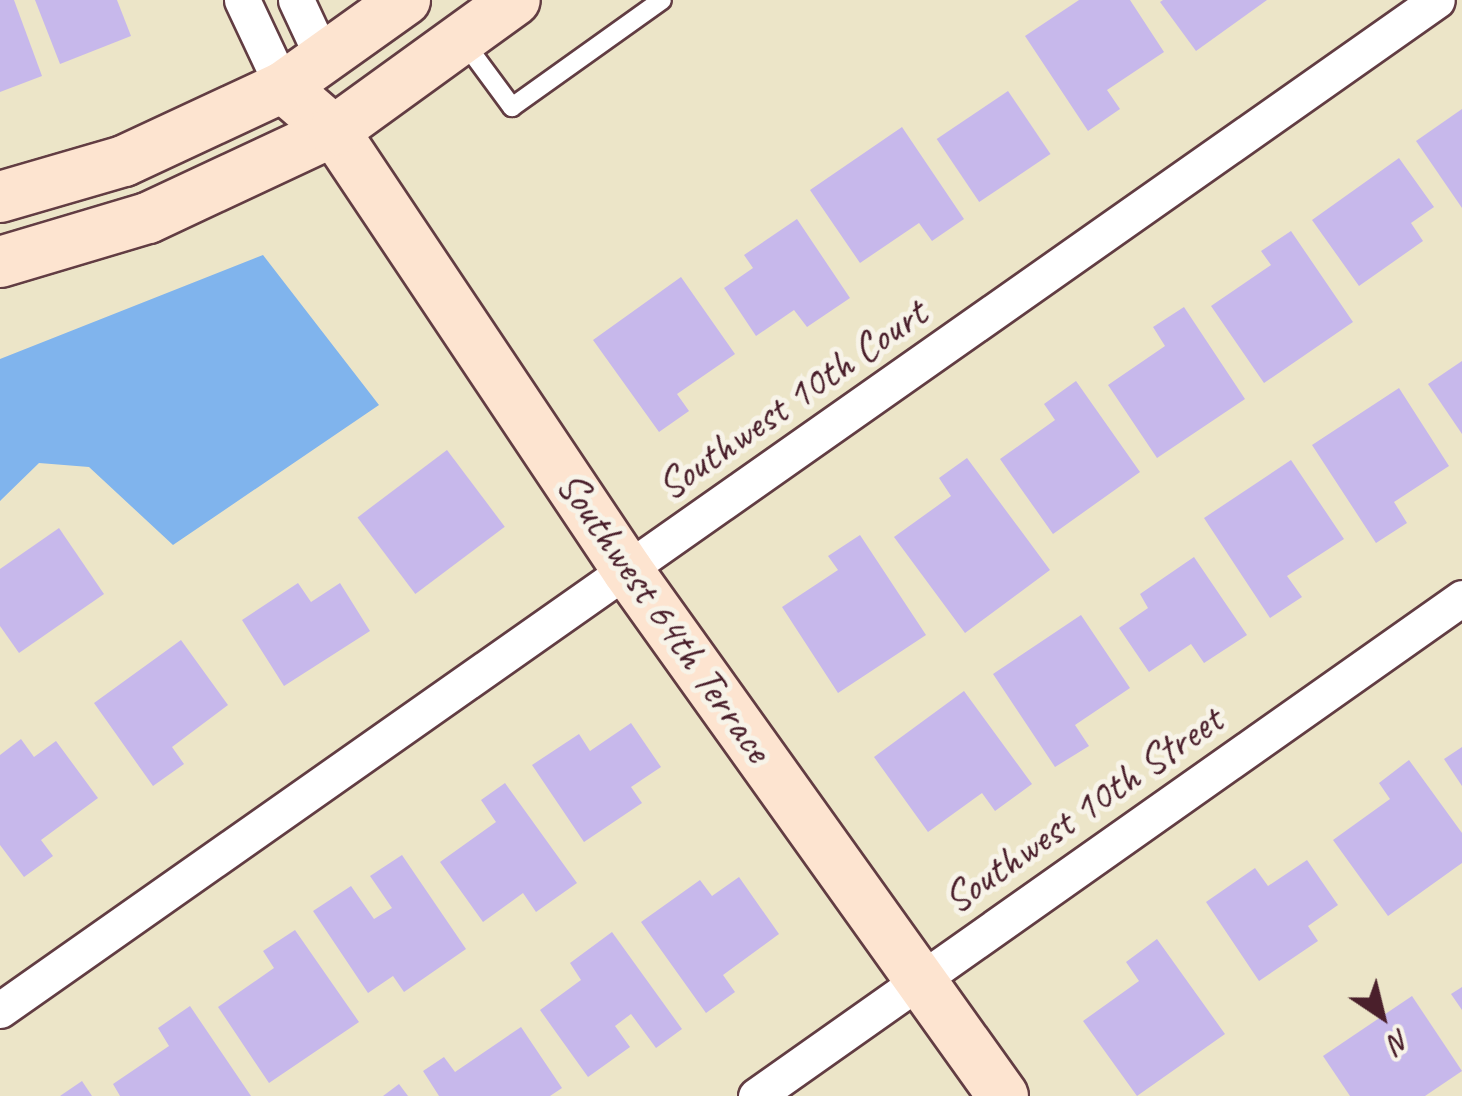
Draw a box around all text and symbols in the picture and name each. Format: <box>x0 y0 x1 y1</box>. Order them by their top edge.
street label: Southwest 10th Court <box>648 288 936 512</box>
street label: Southwest 64th Terrace <box>545 462 783 772</box>
street label: Southwest 10th Street <box>934 695 1232 925</box>
north arrow <box>1332 966 1432 1066</box>
text: N <box>1382 1022 1417 1060</box>

